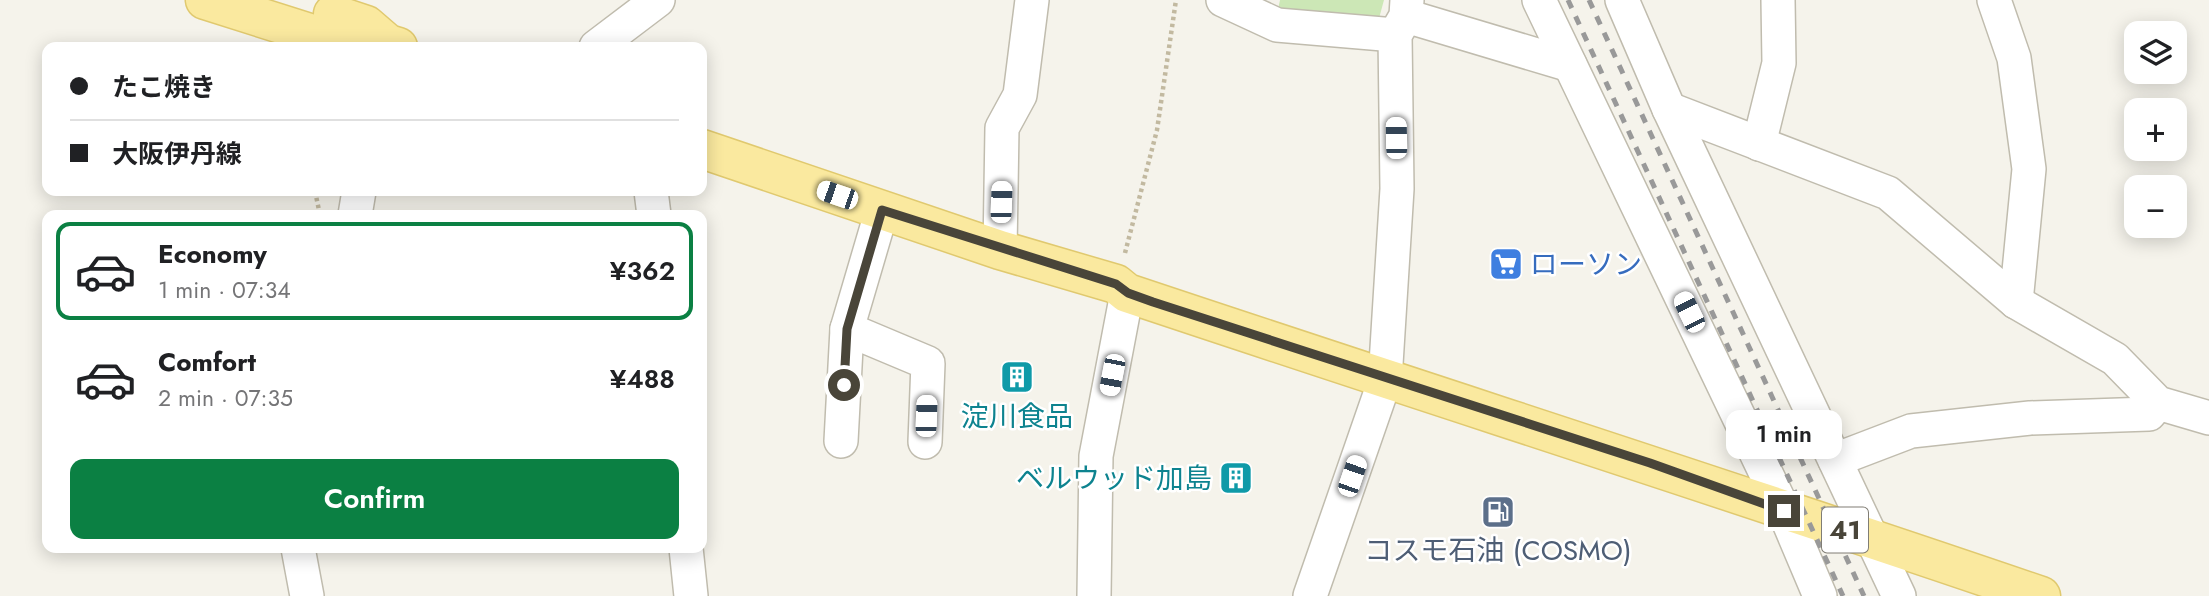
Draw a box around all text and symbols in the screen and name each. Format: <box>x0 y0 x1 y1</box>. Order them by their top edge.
map controls <box>2124 21 2187 238</box>
button: layers <box>2124 21 2187 84</box>
text: たこ焼き <box>112 68 216 106</box>
button: + <box>2124 98 2187 161</box>
car <box>1386 117 1407 159</box>
text: 大阪伊丹線 <box>112 135 242 173</box>
button: − <box>2124 175 2187 238</box>
car <box>814 178 861 212</box>
car <box>990 181 1013 223</box>
text: Economy <box>158 235 267 273</box>
icon: car <box>74 240 137 303</box>
place label: ローソン <box>1530 244 1642 285</box>
supermarket icon: ローソン <box>1487 245 1525 283</box>
text: ¥362 <box>610 252 675 290</box>
text: 1 min · 07:34 <box>158 273 291 307</box>
car <box>1671 289 1708 335</box>
text: Comfort <box>158 343 256 381</box>
icon: car <box>74 348 137 411</box>
car <box>1098 352 1127 398</box>
building icon: 淀川食品 <box>998 358 1036 396</box>
text: ¥488 <box>610 360 675 398</box>
route start <box>828 369 860 401</box>
text: 2 min · 07:35 <box>158 381 293 415</box>
car <box>915 395 938 437</box>
place label: 淀川食品 <box>961 396 1073 437</box>
callout: 1 min <box>1726 410 1842 458</box>
text: 1 min <box>1756 417 1812 451</box>
car <box>1336 453 1369 499</box>
place label: ベルウッド加島 <box>1016 458 1212 499</box>
button: Confirm <box>70 459 679 539</box>
building icon: ベルウッド加島 <box>1217 459 1255 497</box>
fuel station icon: コスモ石油 (COSMO) <box>1479 493 1517 531</box>
route end <box>1768 495 1800 527</box>
road number: 41 <box>1822 508 1868 552</box>
place label: コスモ石油 (COSMO) <box>1364 530 1632 571</box>

